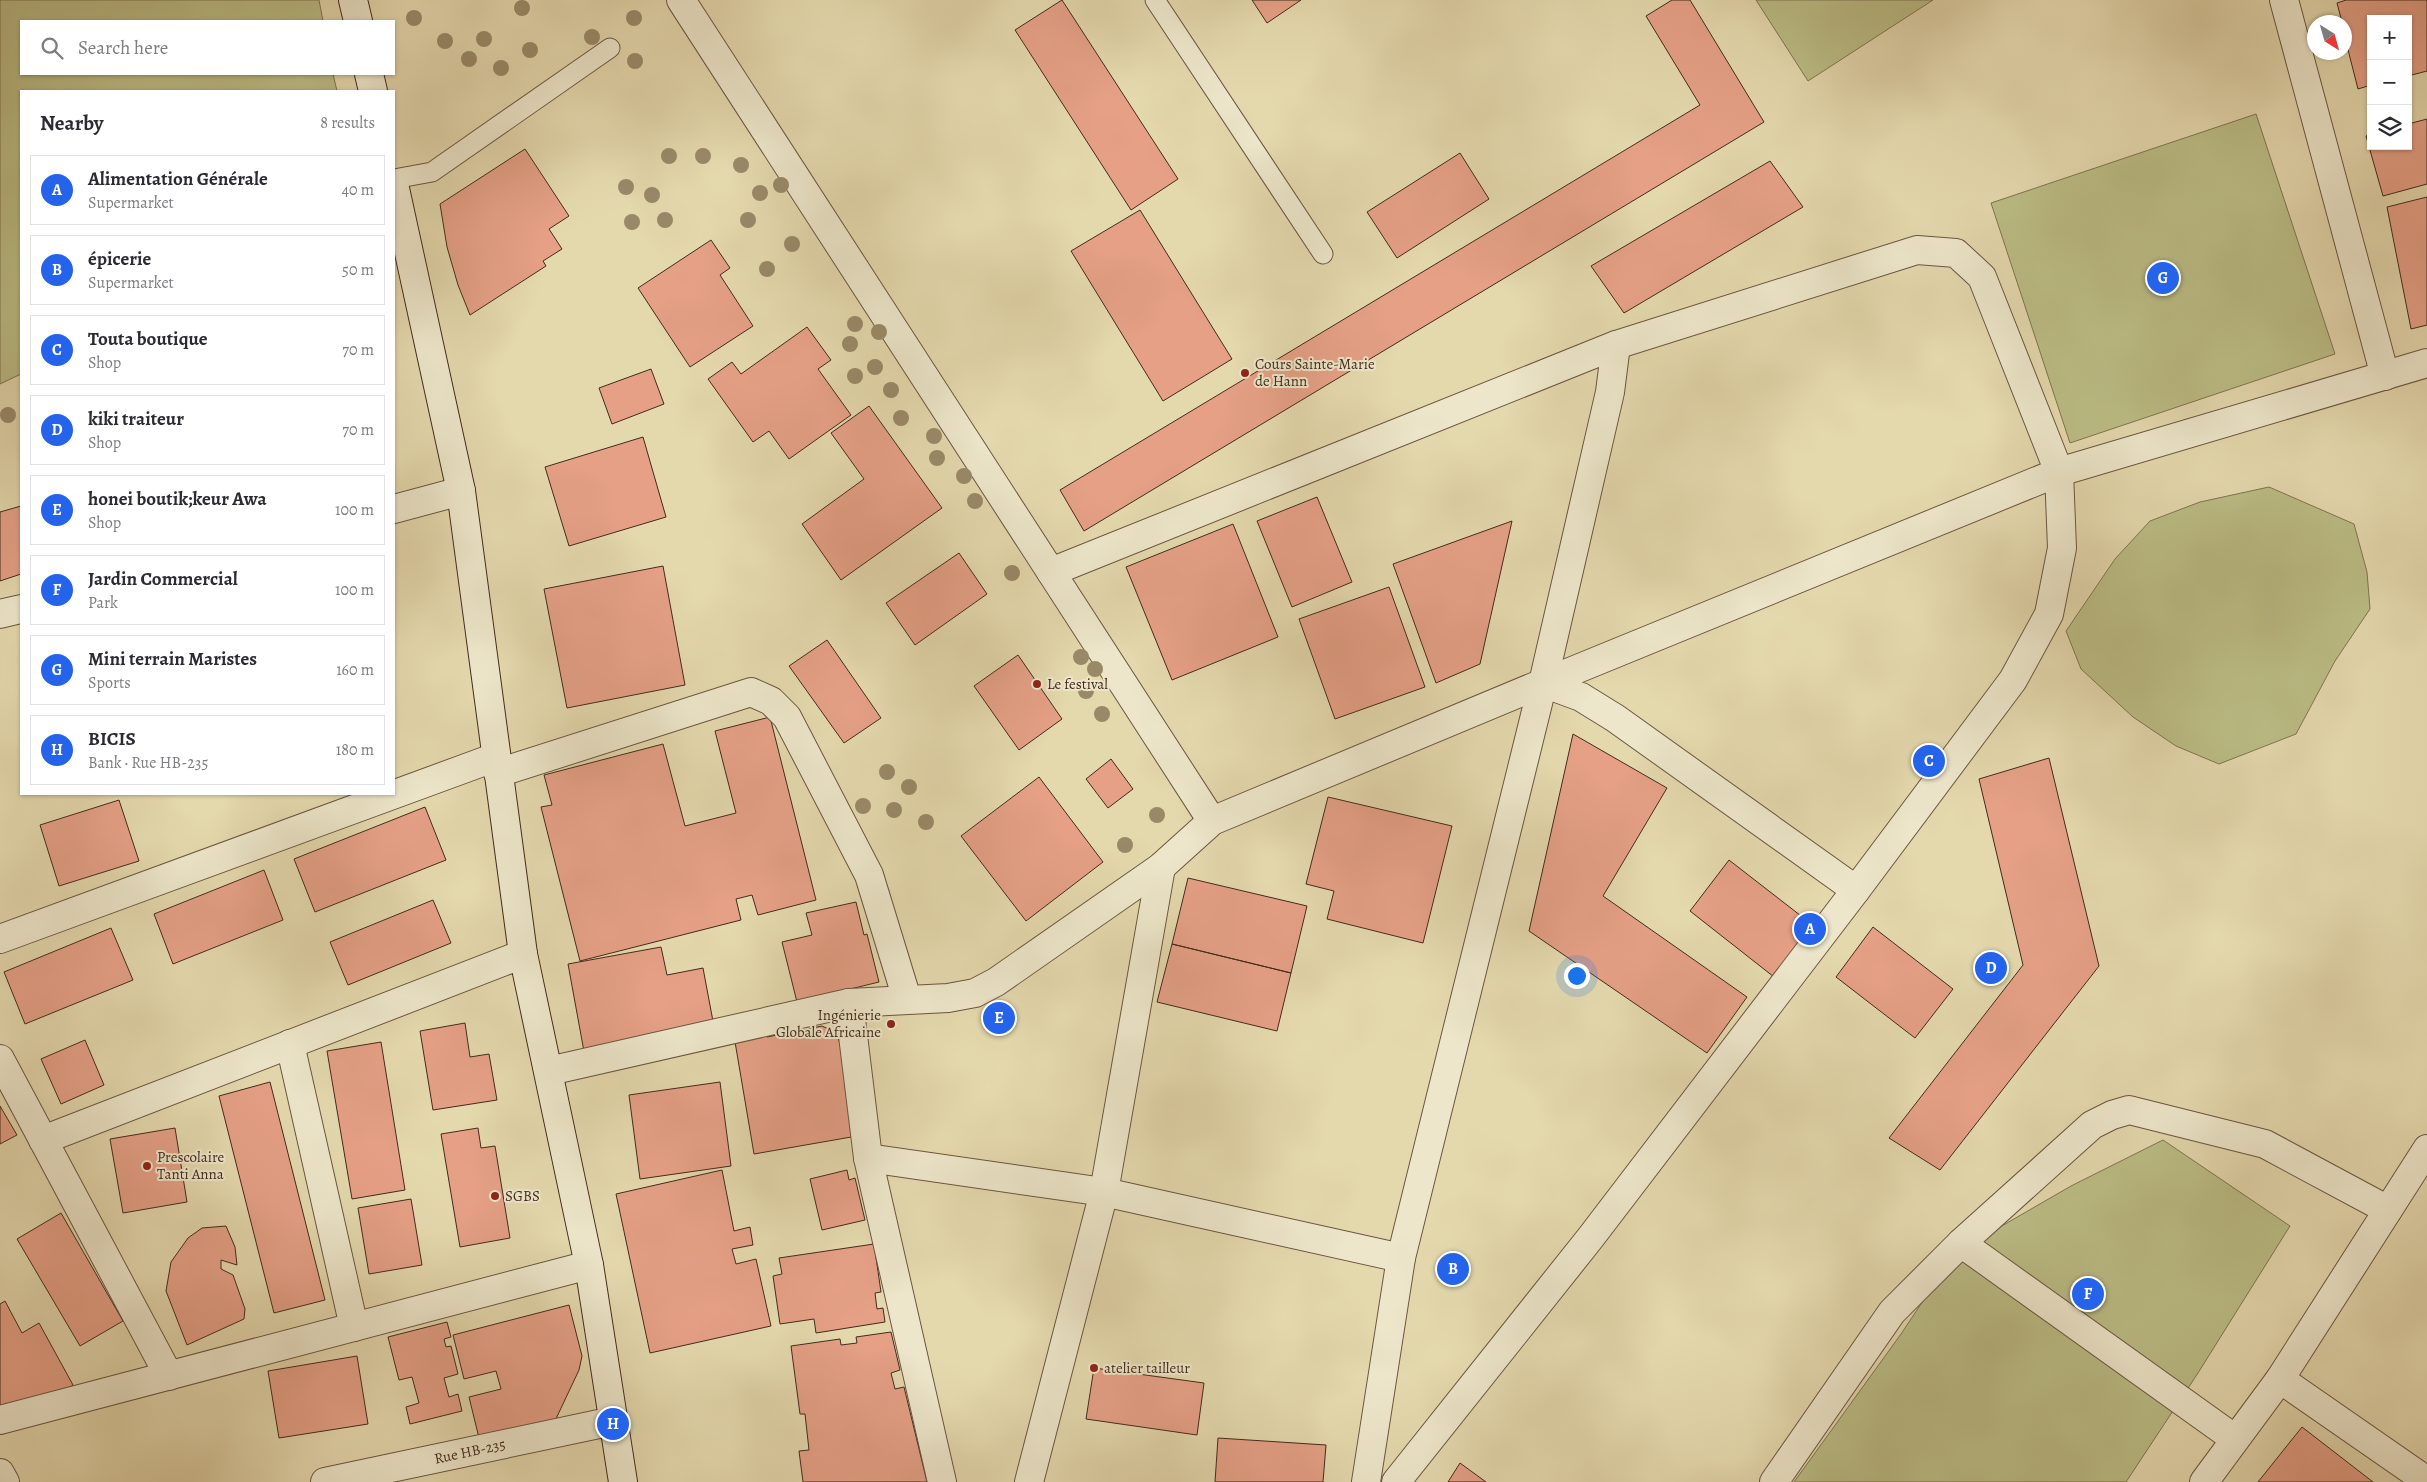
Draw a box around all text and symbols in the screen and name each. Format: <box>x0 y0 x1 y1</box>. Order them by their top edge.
north arrow <box>2307 15 2352 60</box>
map controls <box>2367 15 2412 150</box>
button: + <box>2367 15 2412 60</box>
search box <box>20 20 395 75</box>
icon: search <box>38 34 66 62</box>
text: Search here <box>78 35 168 61</box>
button: − <box>2367 60 2412 105</box>
button: layers <box>2367 105 2412 150</box>
text: Nearby <box>40 109 103 137</box>
text: 8 results <box>320 112 375 134</box>
text: Alimentation Générale <box>88 166 268 192</box>
text: A <box>52 179 62 201</box>
text: 40 m <box>342 179 374 201</box>
text: Supermarket <box>88 192 174 214</box>
text: épicerie <box>88 246 151 272</box>
text: B <box>52 259 62 281</box>
text: 50 m <box>342 259 374 281</box>
pin: G <box>2147 259 2179 297</box>
text: Supermarket <box>88 272 174 294</box>
text: Touta boutique <box>88 326 208 352</box>
text: C <box>52 339 62 361</box>
text: 70 m <box>342 339 374 361</box>
text: Shop <box>88 352 121 374</box>
place label: Cours Sainte-Marie de Hann <box>1255 354 1375 391</box>
marker: Cours Sainte-Marie de Hann <box>1239 367 1251 379</box>
text: kiki traiteur <box>88 406 184 432</box>
text: D <box>51 419 63 441</box>
text: 70 m <box>342 419 374 441</box>
text: Shop <box>88 432 121 454</box>
text: honei boutik;keur Awa <box>88 486 267 512</box>
text: E <box>52 499 62 521</box>
text: 100 m <box>335 499 374 521</box>
text: Shop <box>88 512 121 534</box>
text: Jardin Commercial <box>88 566 238 592</box>
text: F <box>53 579 61 601</box>
text: 100 m <box>335 579 374 601</box>
text: Park <box>88 592 118 614</box>
text: Mini terrain Maristes <box>88 646 257 672</box>
text: G <box>52 659 62 681</box>
text: 160 m <box>336 659 374 681</box>
text: Sports <box>88 672 131 694</box>
place label: Le festival <box>1047 674 1108 694</box>
marker: Le festival <box>1031 678 1043 690</box>
text: BICIS <box>88 726 136 752</box>
text: H <box>51 739 63 761</box>
text: 180 m <box>336 739 374 761</box>
pin: C <box>1913 742 1945 780</box>
text: Bank · Rue HB-235 <box>88 752 208 774</box>
pin: A <box>1794 910 1826 948</box>
pin: D <box>1975 949 2007 987</box>
your location <box>1564 963 1590 989</box>
pin: E <box>983 999 1015 1037</box>
place label: Ingénierie Globale Africaine <box>776 1005 881 1042</box>
marker: Ingénierie Globale Africaine <box>885 1018 897 1030</box>
place label: Prescolaire Tanti Anna <box>157 1147 225 1184</box>
marker: Prescolaire Tanti Anna <box>141 1160 153 1172</box>
place label: SGBS <box>505 1186 540 1206</box>
marker: SGBS <box>489 1190 501 1202</box>
pin: B <box>1437 1250 1469 1288</box>
pin: F <box>2072 1275 2104 1313</box>
place label: atelier tailleur <box>1104 1358 1190 1378</box>
marker: atelier tailleur <box>1088 1362 1100 1374</box>
pin: H <box>597 1405 629 1443</box>
street label: Rue HB-235 <box>432 1434 507 1469</box>

